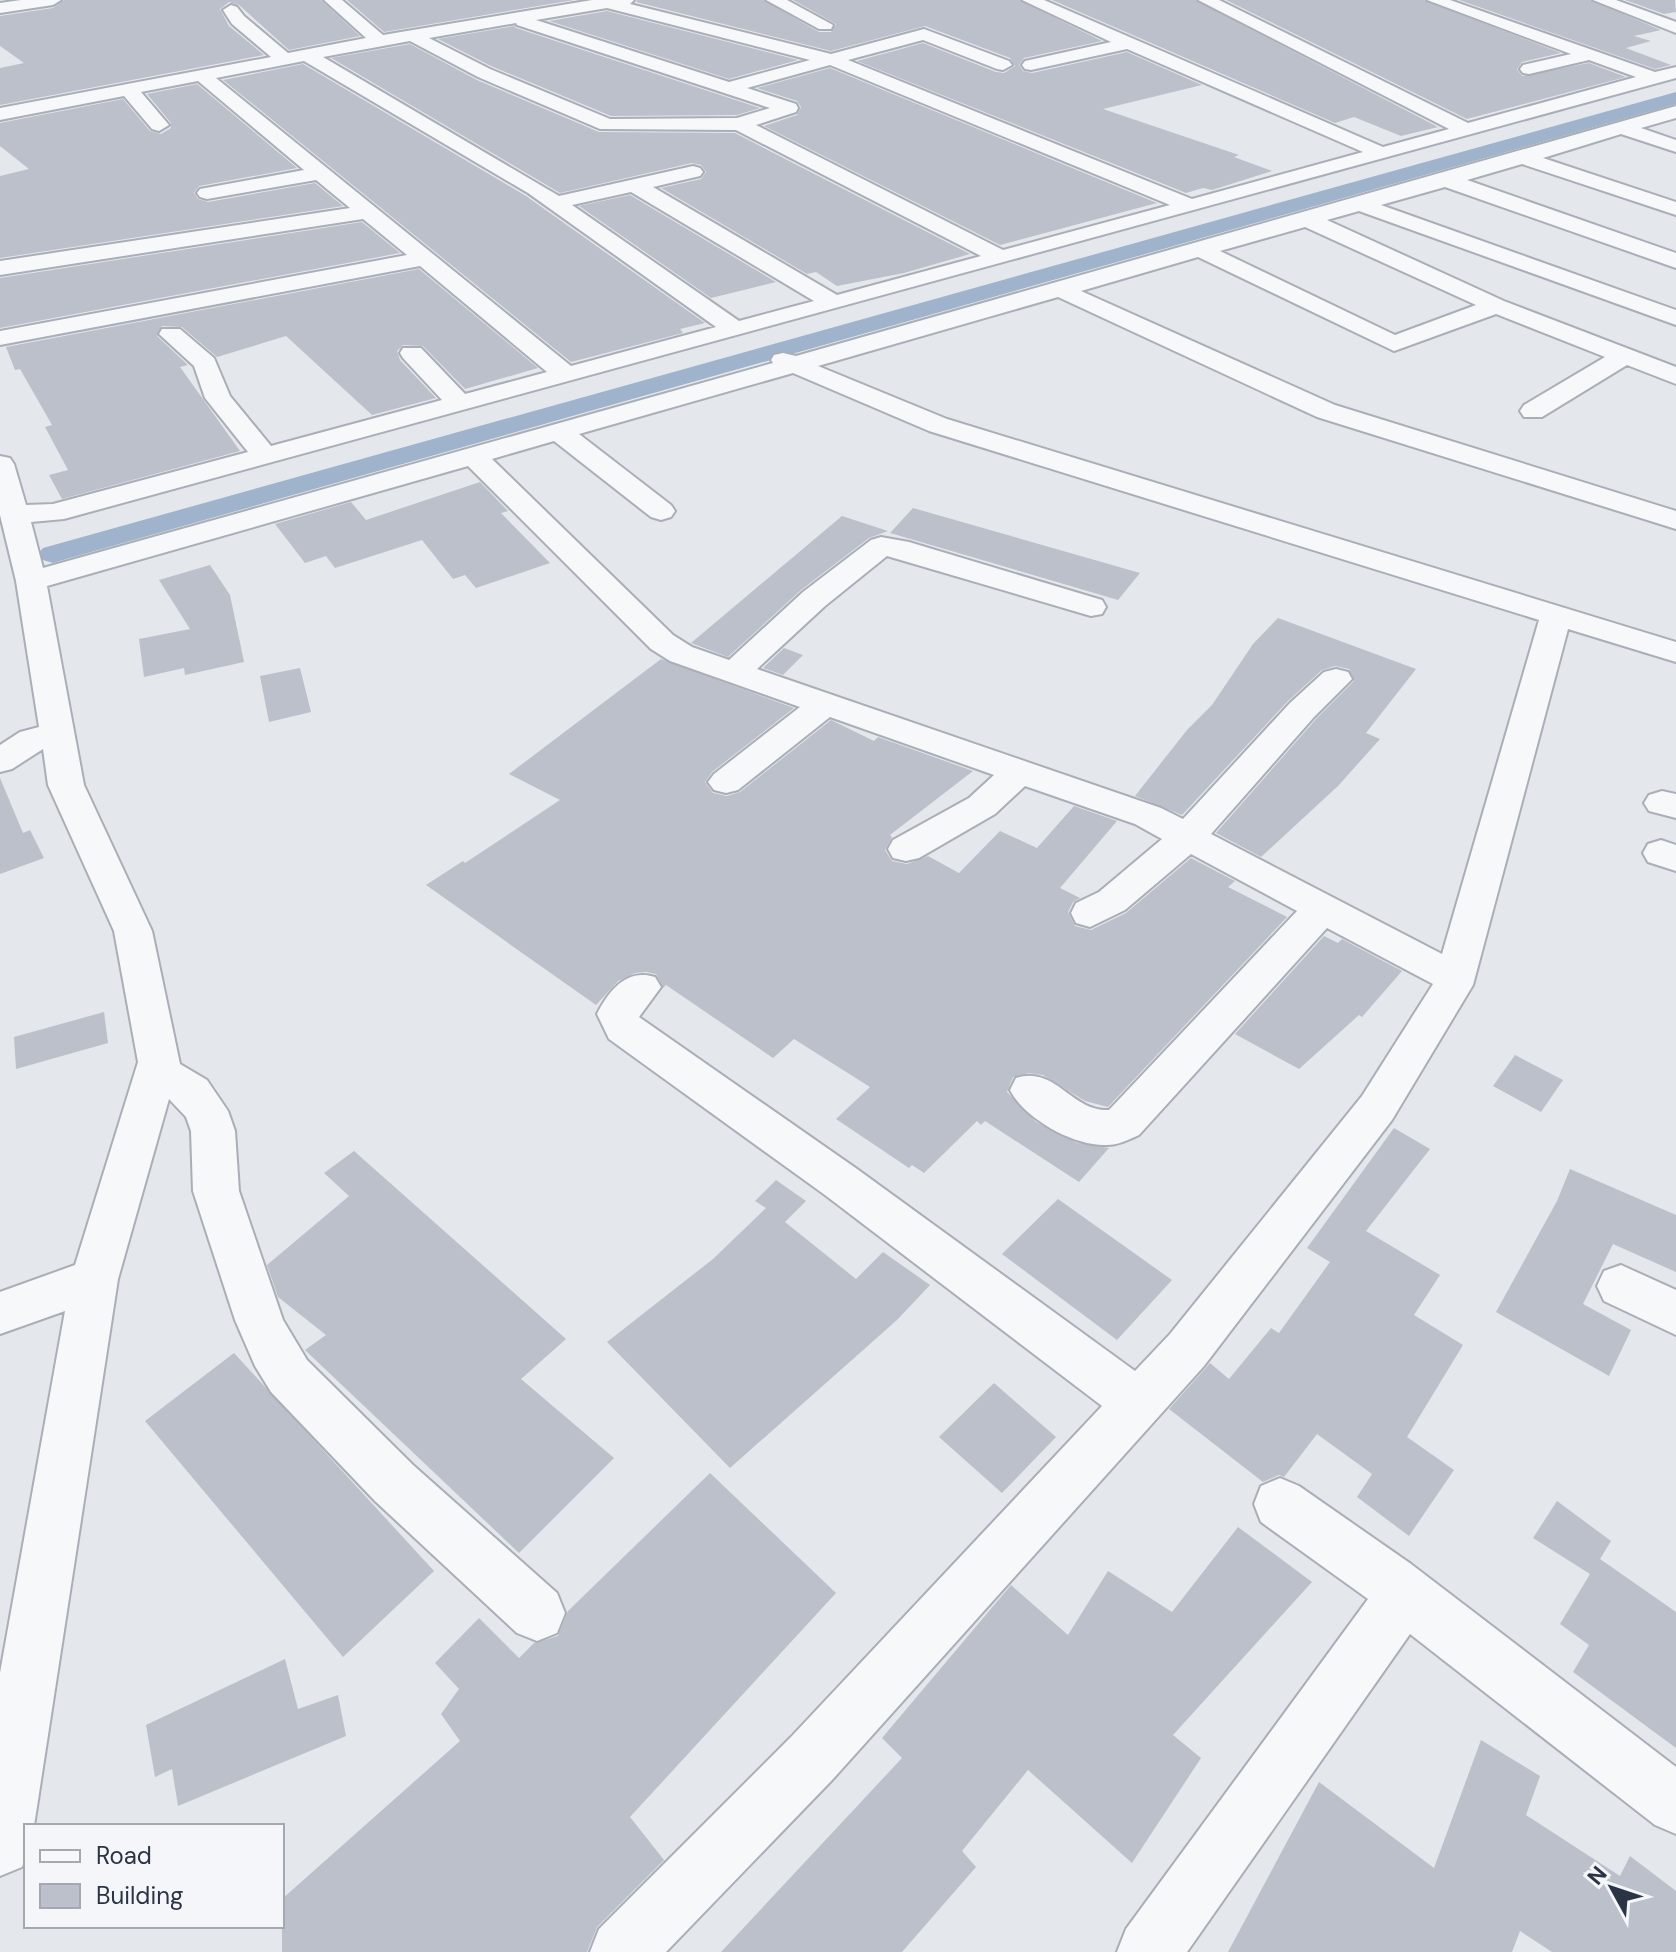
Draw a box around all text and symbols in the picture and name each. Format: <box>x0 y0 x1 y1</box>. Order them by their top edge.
legend <box>24 1824 284 1928</box>
text: Road <box>96 1840 152 1871</box>
north arrow <box>1572 1848 1652 1928</box>
text: N <box>1581 1860 1613 1891</box>
text: Building <box>96 1880 183 1911</box>

